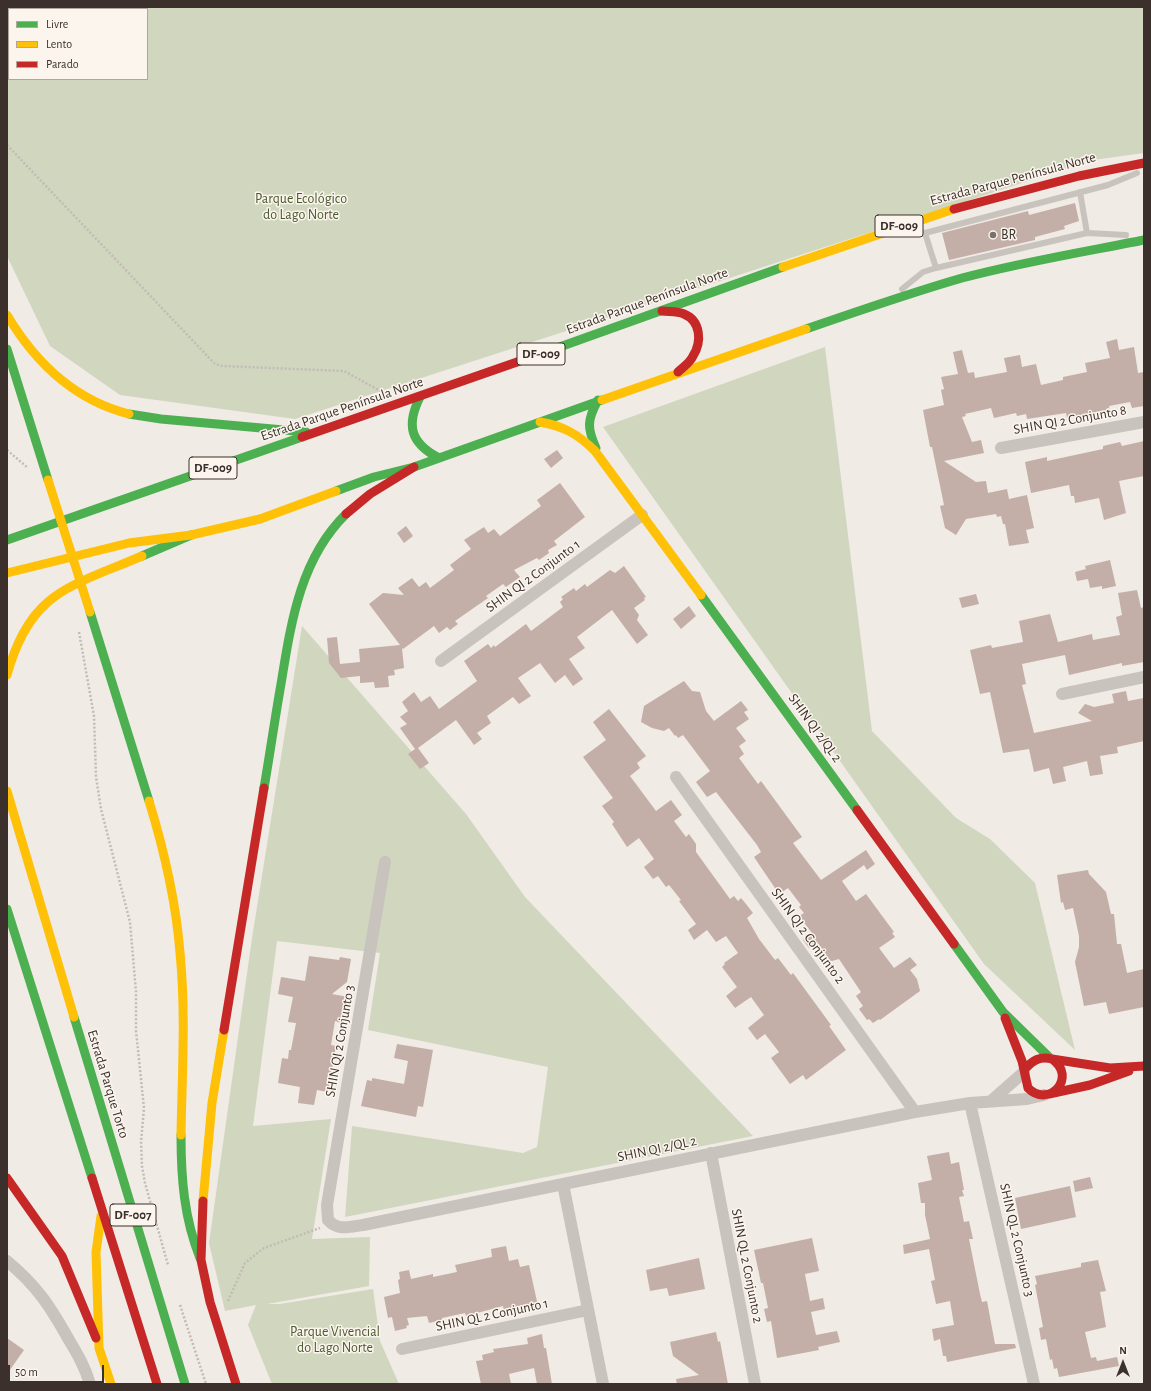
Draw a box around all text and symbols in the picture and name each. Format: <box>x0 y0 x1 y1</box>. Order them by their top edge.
legend <box>8 8 148 80</box>
text: Livre <box>46 18 68 30</box>
text: Lento <box>46 38 72 50</box>
text: Parado <box>46 58 79 70</box>
street label: Estrada Parque Península Norte <box>928 149 1098 209</box>
park label: Parque Ecológico do Lago Norte <box>255 191 347 224</box>
road number: DF-009 <box>875 215 923 237</box>
place label: BR <box>1001 227 1016 243</box>
marker: BR <box>988 230 998 240</box>
street label: Estrada Parque Península Norte <box>564 264 730 338</box>
road number: DF-009 <box>517 343 565 365</box>
street label: Estrada Parque Península Norte <box>258 373 426 445</box>
street label: SHIN QI 2 Conjunto 8 <box>1012 402 1128 438</box>
road number: DF-009 <box>189 457 237 479</box>
street label: SHIN QI 2 Conjunto 1 <box>482 536 584 616</box>
street label: SHIN QI 2/QL 2 <box>785 690 845 766</box>
street label: SHIN QI 2 Conjunto 2 <box>768 885 848 987</box>
street label: SHIN QI 2 Conjunto 3 <box>322 984 358 1098</box>
street label: Estrada Parque Torto <box>84 1028 132 1140</box>
street label: SHIN QI 2/QL 2 <box>616 1132 698 1166</box>
street label: SHIN QL 2 Conjunto 3 <box>996 1182 1038 1298</box>
road number: DF-007 <box>110 1204 156 1226</box>
street label: SHIN QL 2 Conjunto 2 <box>728 1207 766 1325</box>
street label: SHIN QL 2 Conjunto 1 <box>434 1295 550 1335</box>
park label: Parque Vivencial do Lago Norte <box>290 1324 380 1356</box>
north arrow <box>1103 1343 1143 1383</box>
text: N <box>1119 1345 1127 1356</box>
scale bar <box>10 1357 106 1383</box>
text: 50 m <box>15 1366 38 1378</box>

